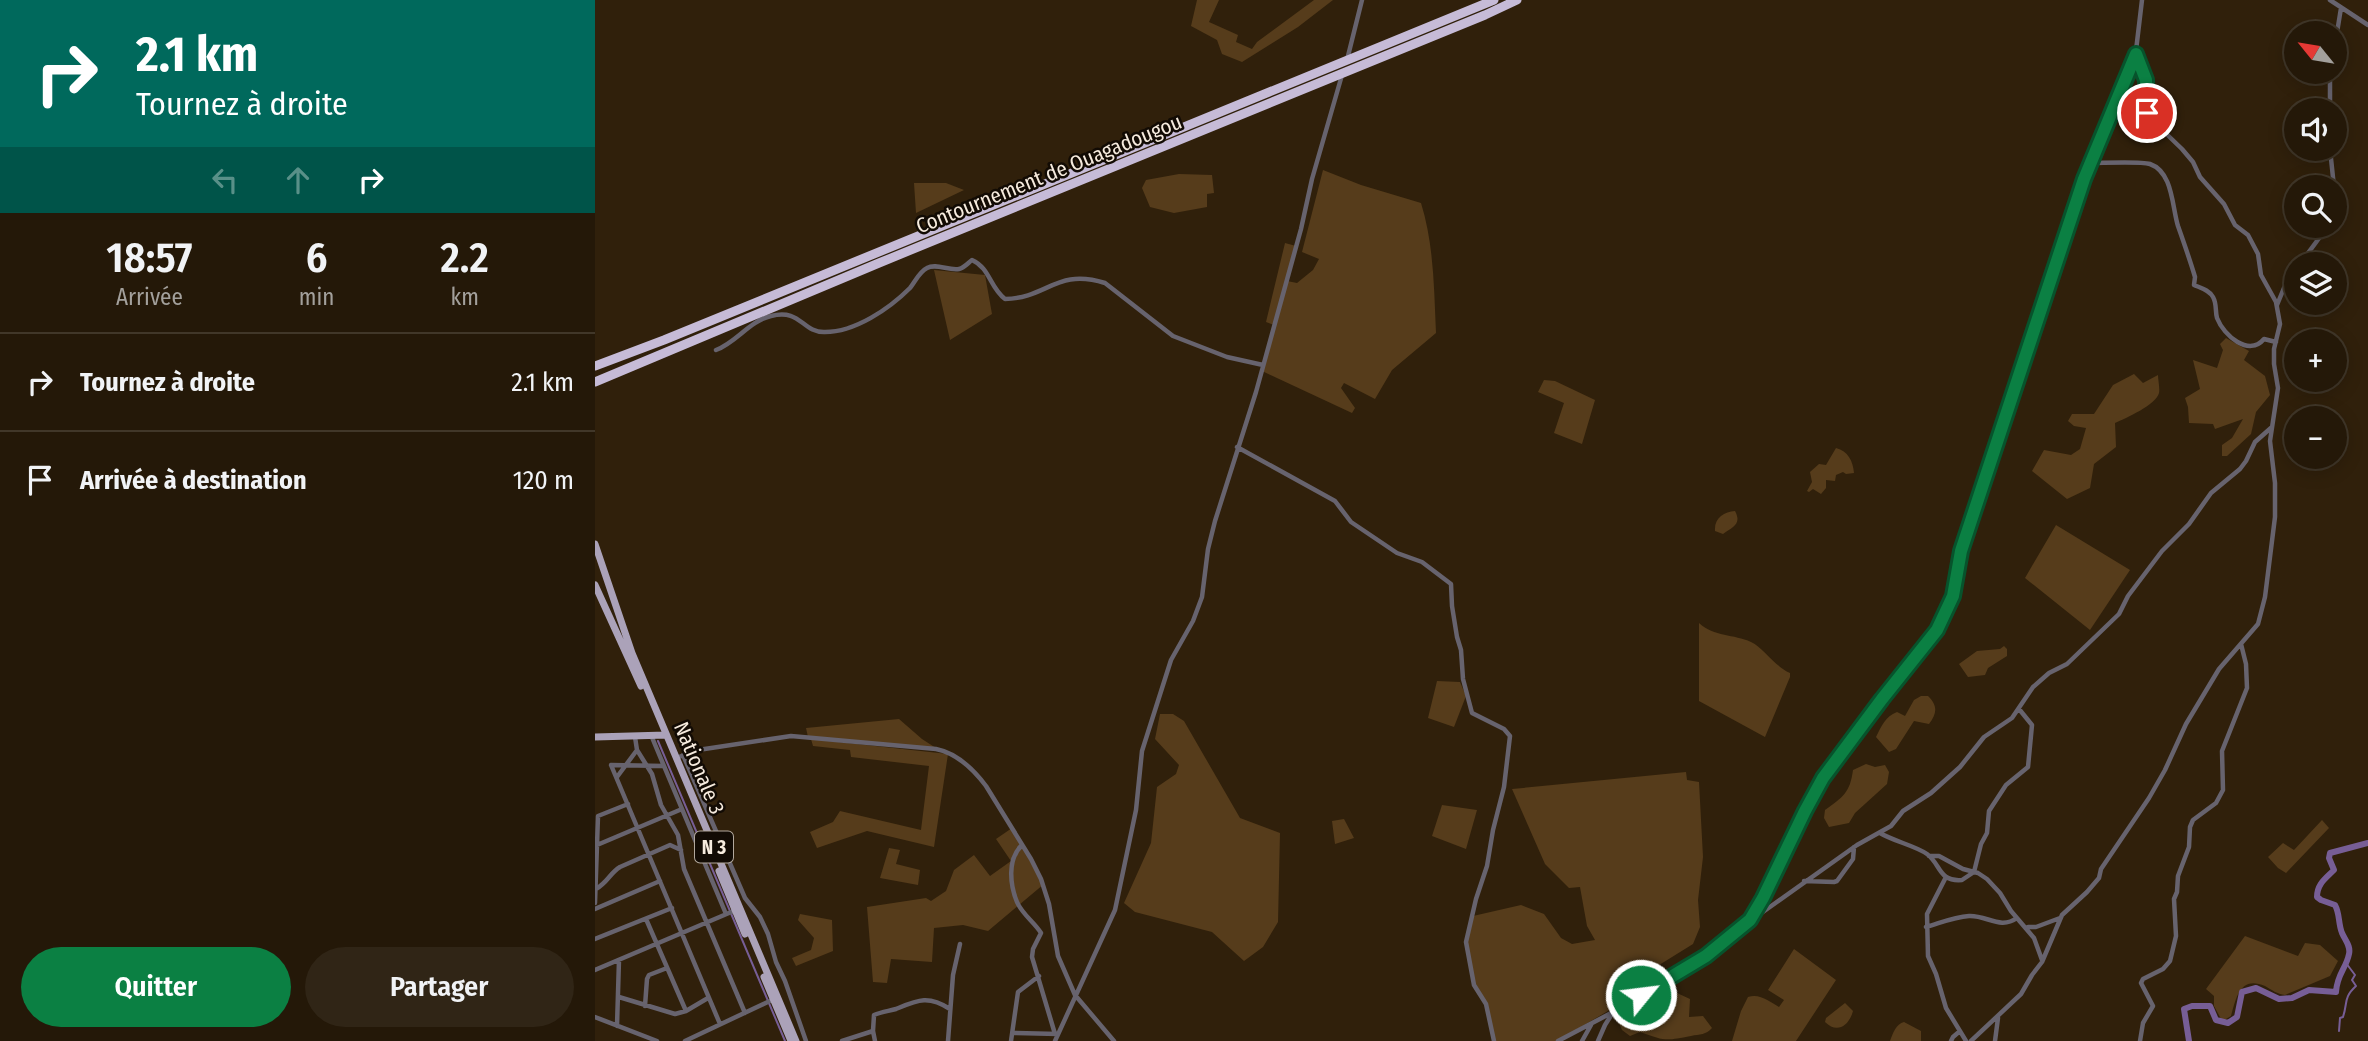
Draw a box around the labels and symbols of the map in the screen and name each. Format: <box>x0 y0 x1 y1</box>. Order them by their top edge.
north arrow <box>2284 21 2347 84</box>
pin <box>2117 83 2177 143</box>
street label: Contournement de Ouagadougou <box>912 109 1186 239</box>
street label: Nationale 3 <box>668 718 730 818</box>
road number: N 3 <box>695 832 733 862</box>
position arrow <box>1604 958 1678 1032</box>

